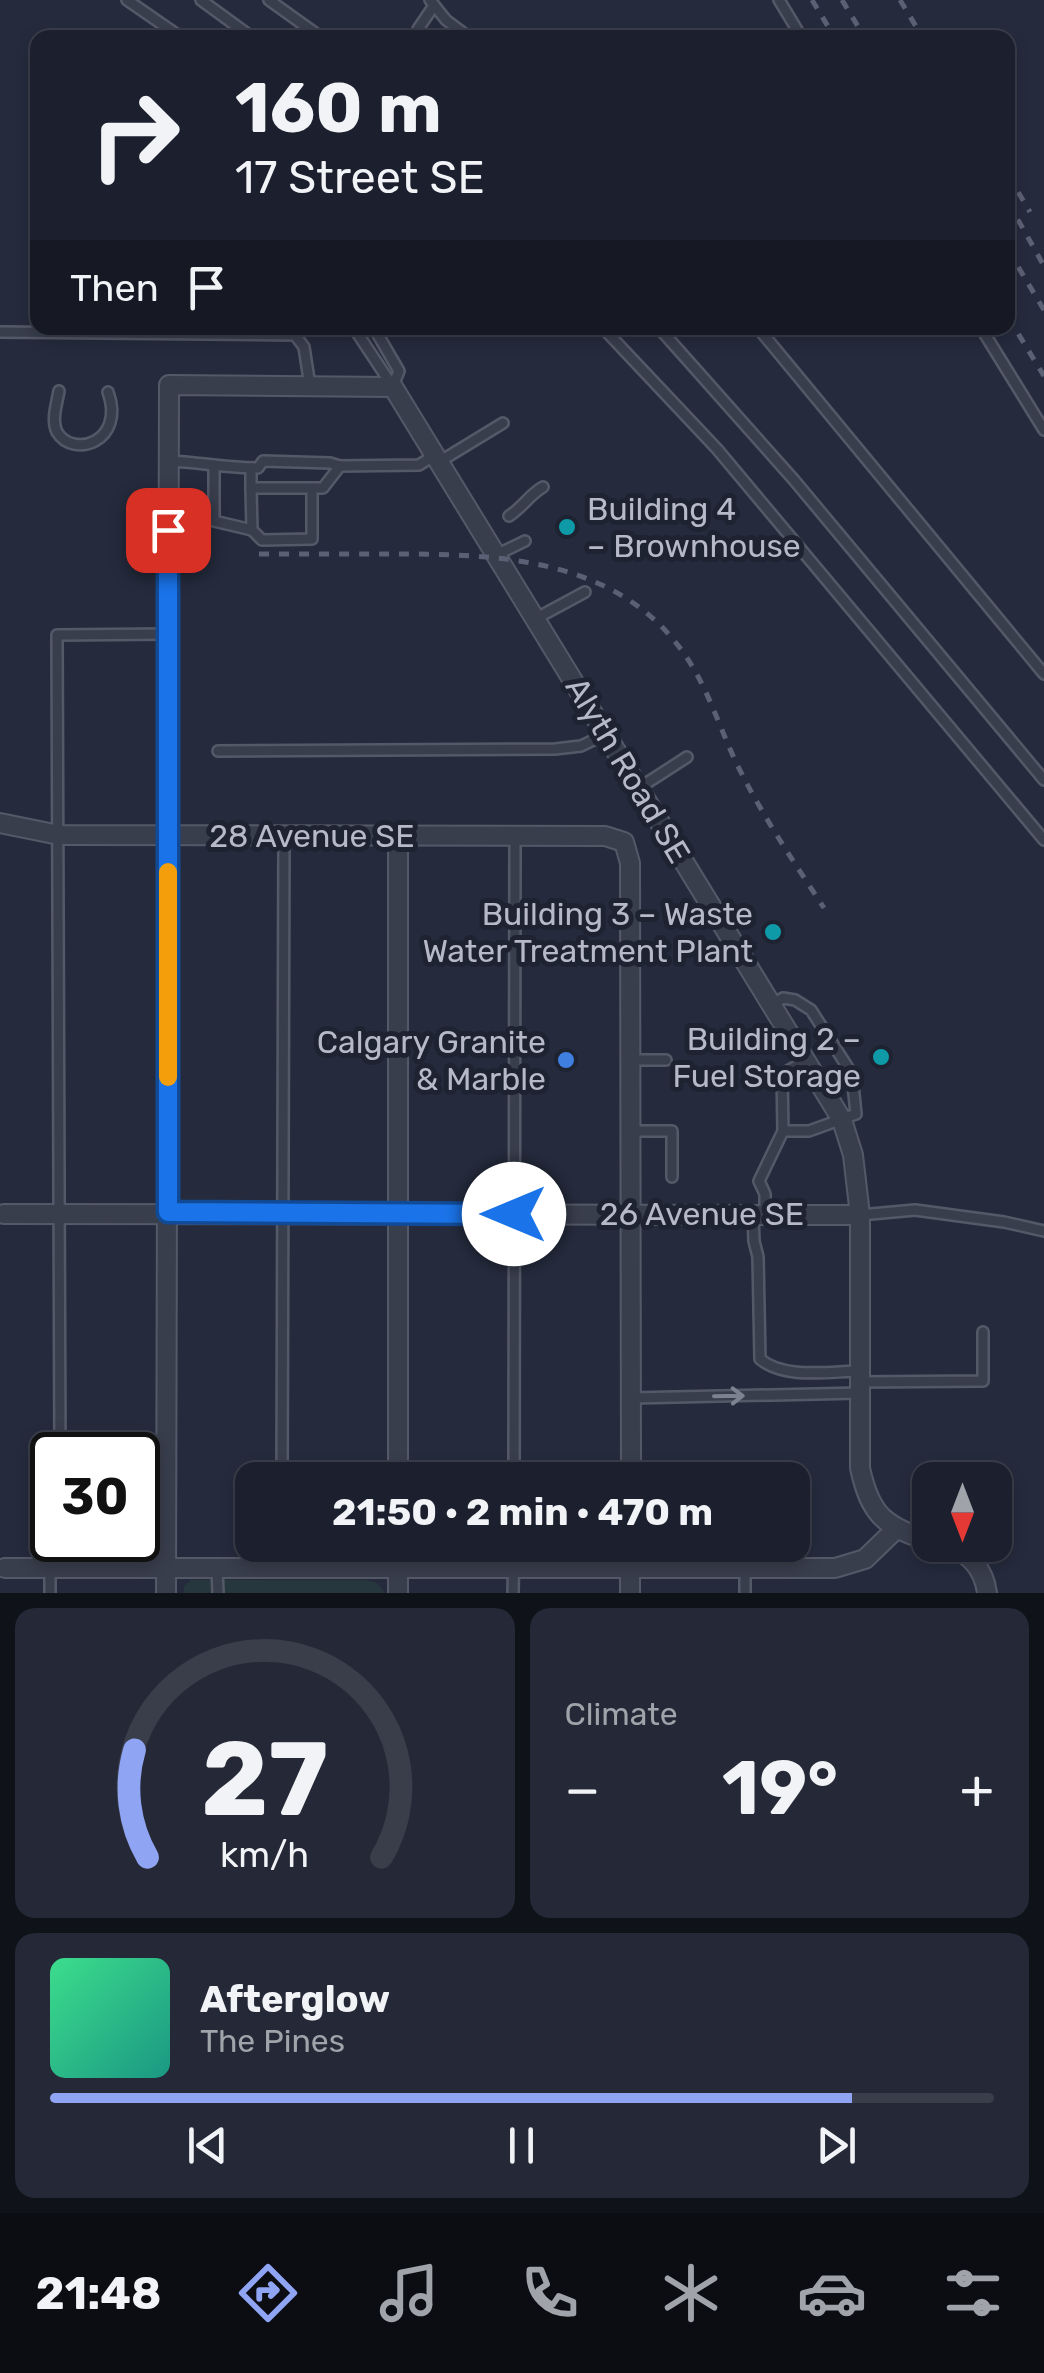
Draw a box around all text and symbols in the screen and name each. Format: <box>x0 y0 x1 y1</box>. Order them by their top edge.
text: 160 m <box>235 67 442 150</box>
icon: right <box>70 70 200 200</box>
text: 17 Street SE <box>235 151 485 204</box>
icon: arrive <box>179 260 234 315</box>
text: Then <box>70 265 159 311</box>
pin <box>126 488 211 573</box>
place label: Building 4 – Brownhouse <box>587 490 801 565</box>
icon: arrive <box>141 503 196 558</box>
marker: Building 4 – Brownhouse <box>556 516 578 538</box>
street label: Alyth Road SE <box>558 670 698 870</box>
street label: 28 Avenue SE <box>209 817 415 855</box>
place label: Building 3 – Waste Water Treatment Plant <box>422 895 753 970</box>
marker: Building 3 – Waste Water Treatment Plant <box>762 921 784 943</box>
place label: Building 2 – Fuel Storage <box>672 1020 861 1095</box>
place label: Calgary Granite & Marble <box>317 1023 546 1098</box>
marker: Building 2 – Fuel Storage <box>870 1046 892 1068</box>
marker: Calgary Granite & Marble <box>555 1049 577 1071</box>
position arrow <box>462 1162 566 1266</box>
street label: 26 Avenue SE <box>600 1195 804 1233</box>
one-way arrow <box>712 1386 745 1406</box>
speed limit sign: 30 <box>30 1432 160 1562</box>
north arrow <box>912 1462 1012 1562</box>
map controls <box>912 1462 1012 1562</box>
text: 21:50 · 2 min · 470 m <box>332 1489 713 1535</box>
text: Climate <box>565 1695 678 1733</box>
text: 27 <box>201 1718 328 1841</box>
text: 19° <box>722 1744 838 1833</box>
text: − <box>565 1757 600 1822</box>
text: + <box>960 1757 994 1822</box>
text: km/h <box>220 1834 309 1876</box>
text: Afterglow <box>200 1976 390 2022</box>
text: The Pines <box>200 2022 345 2060</box>
icon: previous <box>180 2118 235 2173</box>
icon: pause <box>494 2118 549 2173</box>
icon: next <box>809 2118 864 2173</box>
icon: directions <box>233 2258 303 2328</box>
icon: music <box>374 2258 444 2328</box>
icon: phone <box>515 2258 585 2328</box>
icon: climate <box>656 2258 726 2328</box>
icon: car <box>797 2258 867 2328</box>
icon: filters <box>938 2258 1008 2328</box>
text: 21:48 <box>36 2267 162 2320</box>

